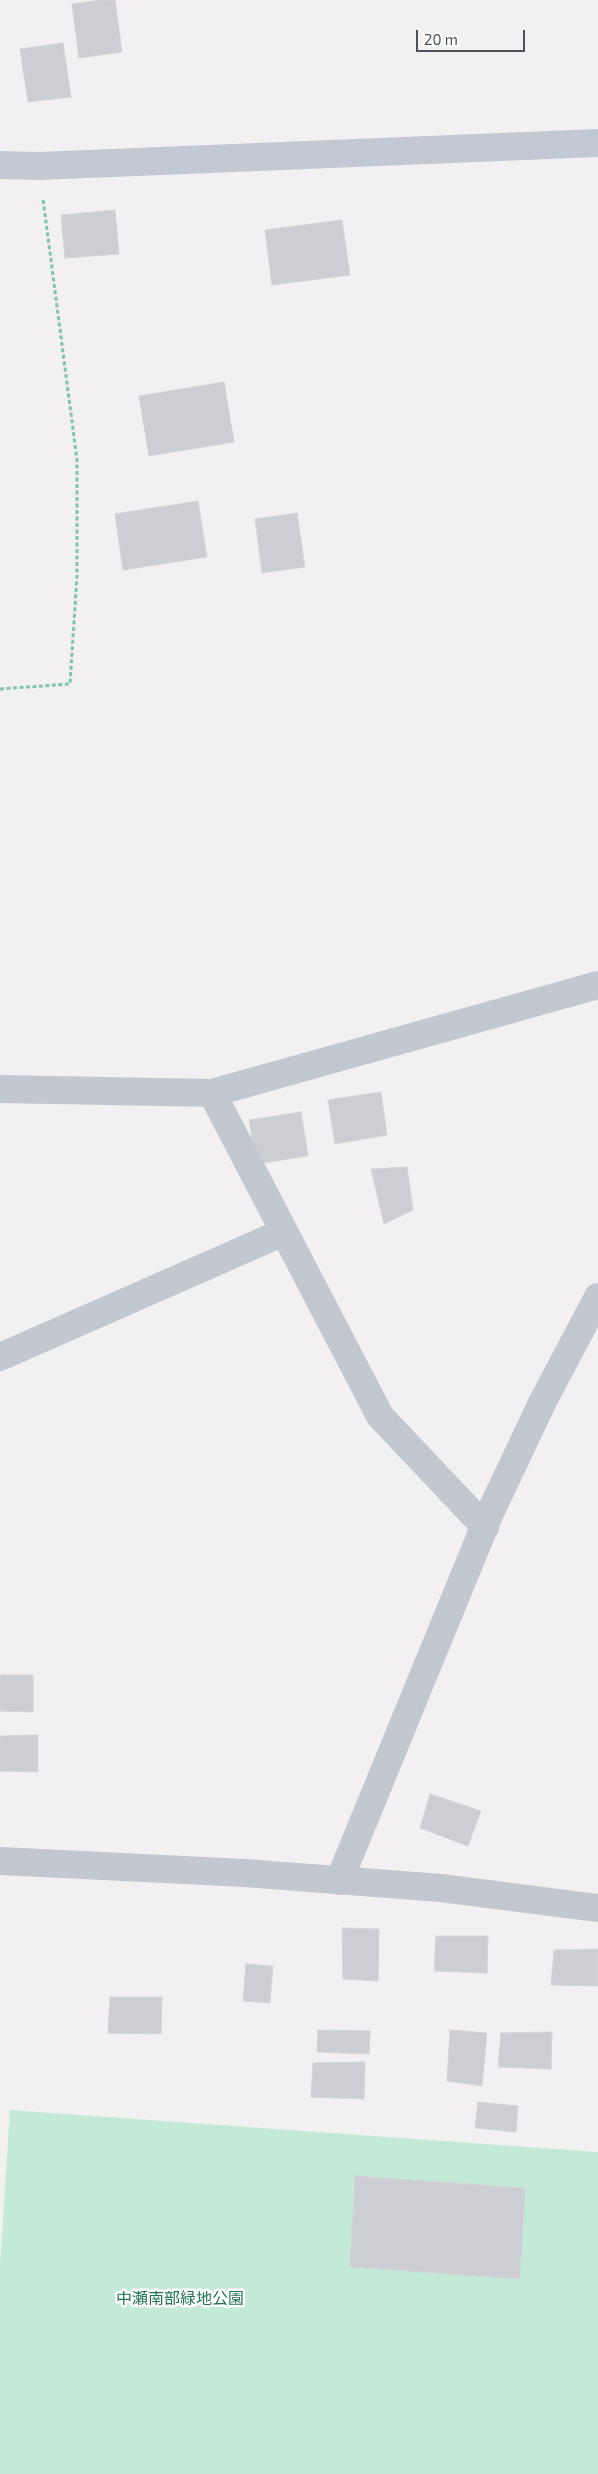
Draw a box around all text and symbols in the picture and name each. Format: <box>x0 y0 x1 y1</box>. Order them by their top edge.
scale bar <box>418 20 527 52</box>
text: 20 m <box>424 30 458 48</box>
park label: 中瀬南部緑地公園 <box>116 2289 244 2309</box>

